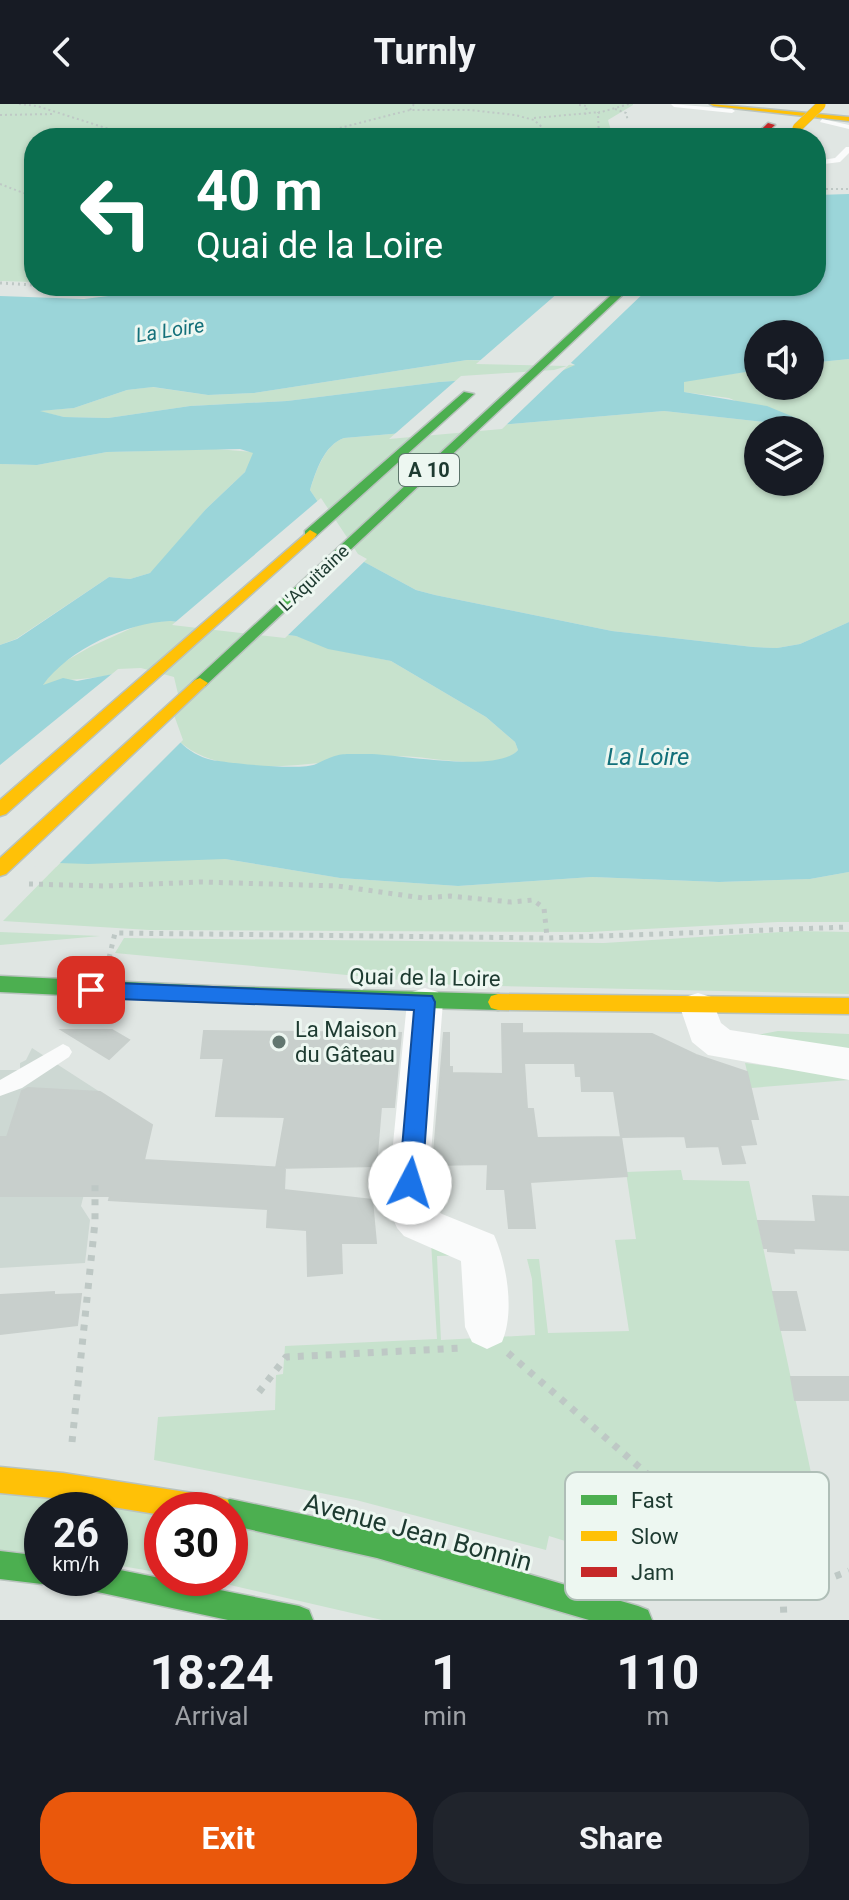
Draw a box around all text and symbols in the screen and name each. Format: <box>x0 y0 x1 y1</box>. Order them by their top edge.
icon: back <box>40 30 84 74</box>
icon: search <box>765 30 809 74</box>
text: Turnly <box>373 31 476 73</box>
text: 40 m <box>196 158 323 224</box>
icon: left <box>64 160 168 264</box>
text: Quai de la Loire <box>196 225 443 267</box>
water label: La Loire <box>134 313 206 347</box>
map controls <box>744 320 824 496</box>
button: sound <box>744 320 824 400</box>
button: layers <box>744 416 824 496</box>
road number: A 10 <box>399 454 459 486</box>
street label: L'Aquitaine <box>274 540 353 615</box>
water label: La Loire <box>607 743 689 771</box>
pin <box>57 956 125 1024</box>
street label: Quai de la Loire <box>349 964 501 991</box>
icon: arrive <box>69 968 113 1012</box>
place label: La Maison du Gâteau <box>295 1017 397 1067</box>
marker: La Maison du Gâteau <box>270 1033 288 1051</box>
position arrow <box>368 1141 452 1225</box>
legend <box>565 1472 829 1600</box>
street label: Avenue Jean Bonnin <box>301 1487 535 1577</box>
text: Fast <box>631 1488 673 1513</box>
speed limit sign: 30 <box>144 1492 248 1596</box>
text: 26 <box>53 1510 99 1557</box>
text: Slow <box>631 1524 679 1549</box>
text: km/h <box>53 1552 99 1576</box>
text: Jam <box>631 1560 674 1585</box>
text: 18:24 <box>150 1644 273 1701</box>
text: 1 <box>431 1644 459 1701</box>
text: 110 <box>617 1644 699 1701</box>
text: Arrival <box>175 1701 249 1731</box>
text: min <box>423 1701 467 1731</box>
text: m <box>646 1701 669 1731</box>
button: Exit <box>40 1792 417 1884</box>
button: Share <box>433 1792 809 1884</box>

